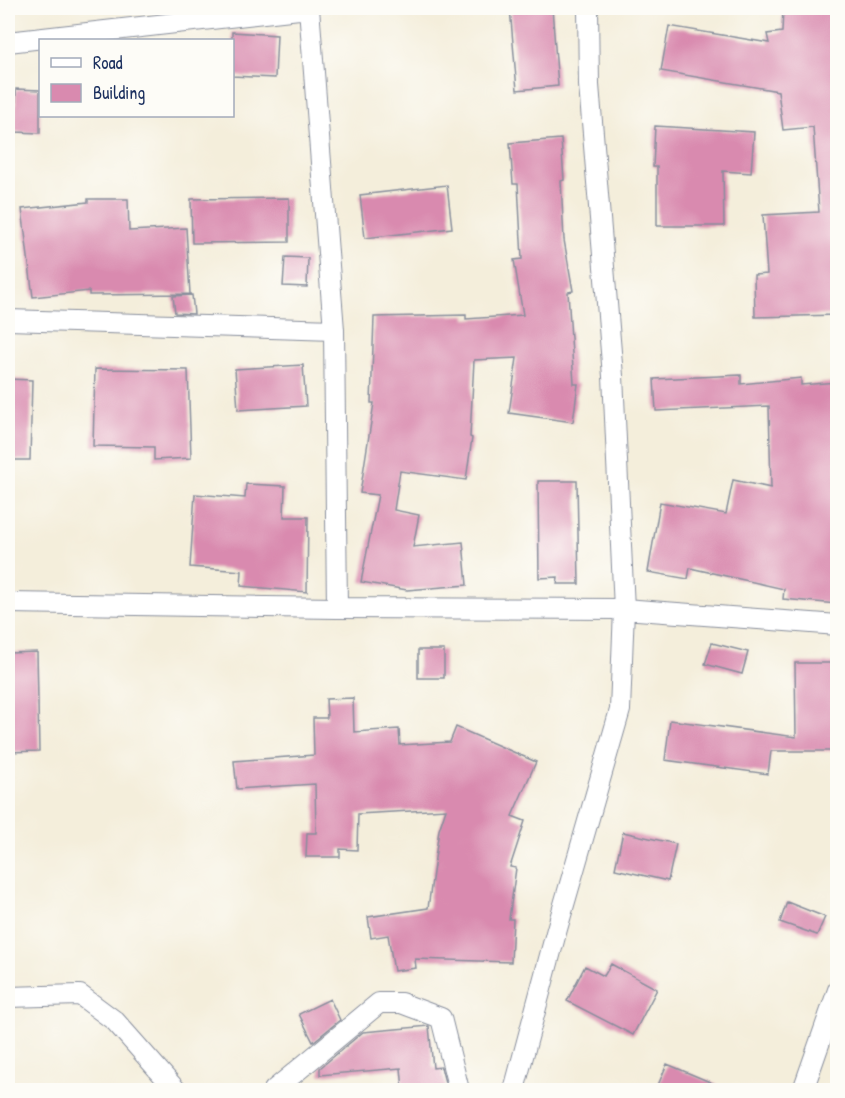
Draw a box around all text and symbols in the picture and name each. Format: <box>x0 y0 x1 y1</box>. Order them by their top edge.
legend <box>39 39 234 117</box>
text: Road <box>93 50 123 75</box>
text: Building <box>93 80 145 105</box>

